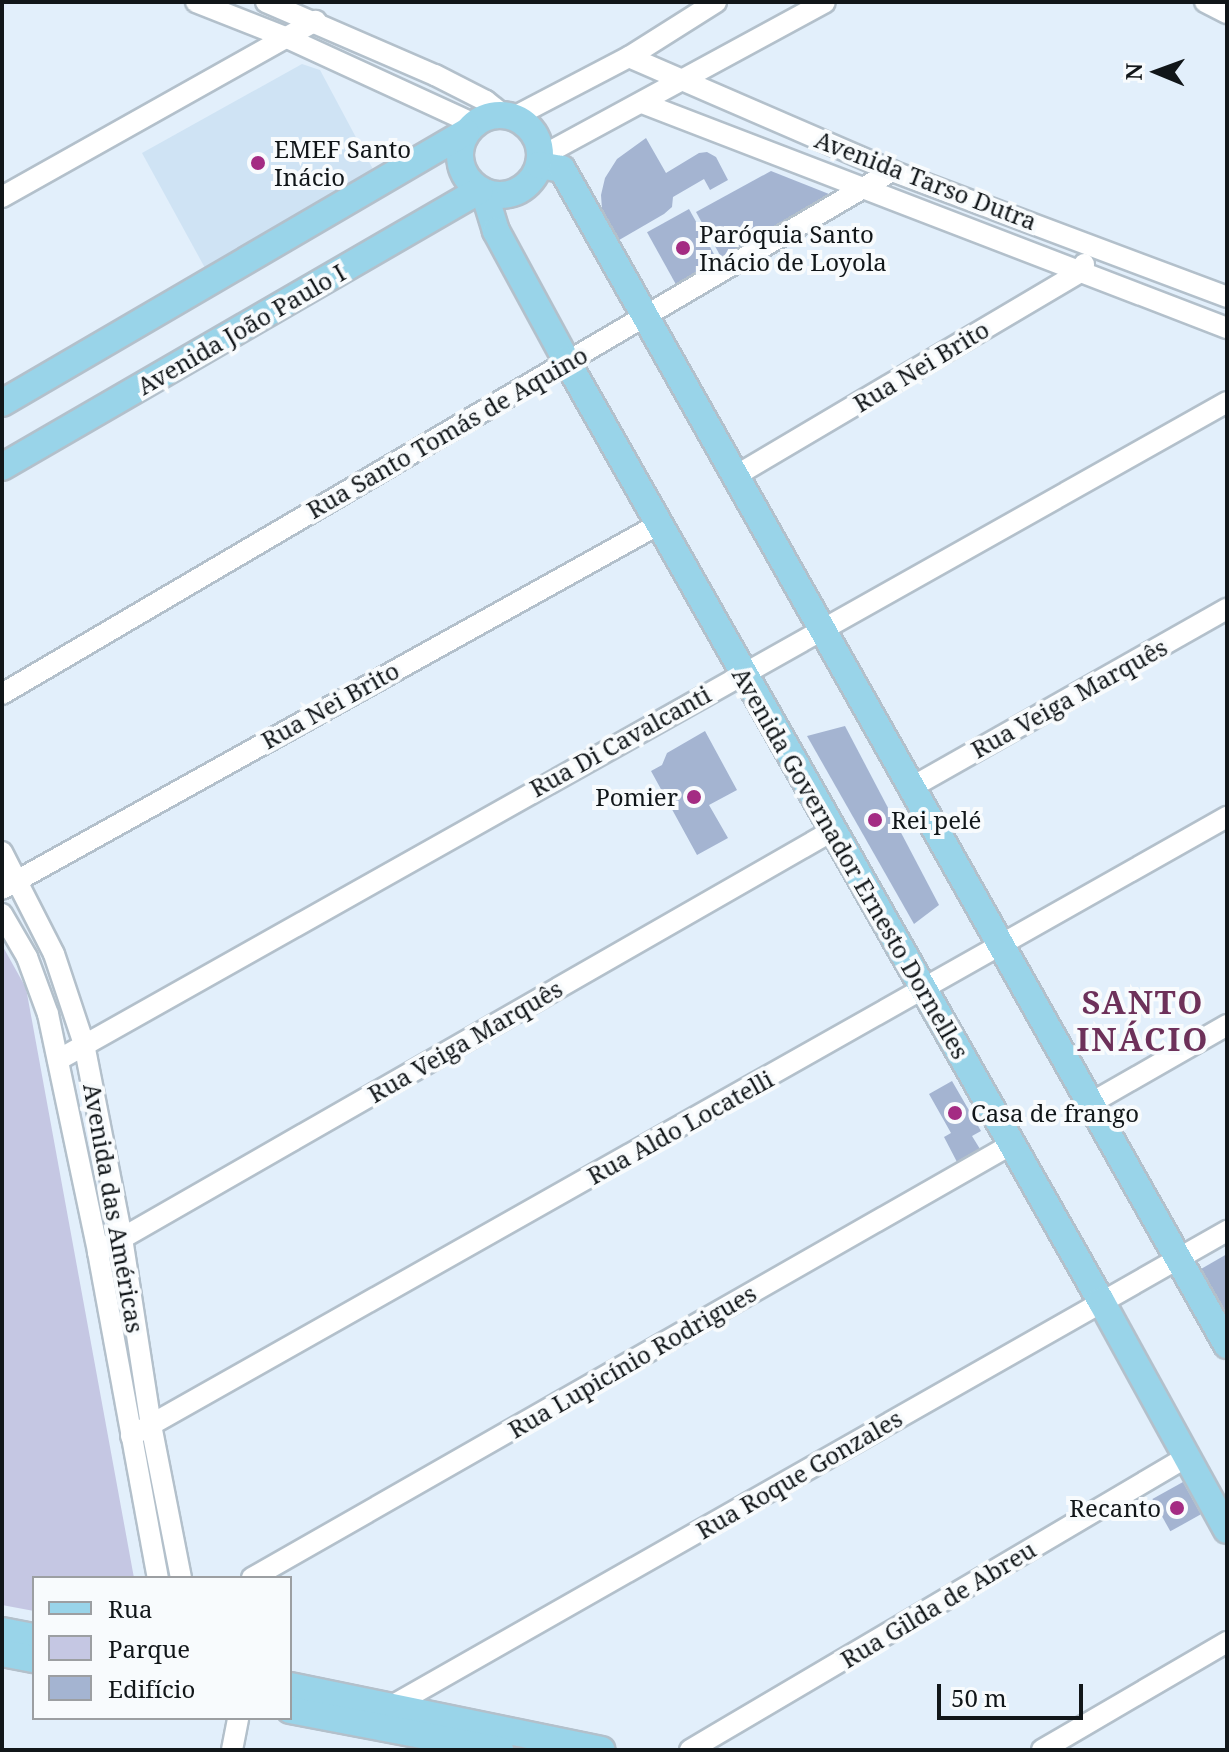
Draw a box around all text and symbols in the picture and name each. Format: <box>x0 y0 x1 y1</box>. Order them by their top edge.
north arrow <box>1117 32 1197 112</box>
text: N <box>1118 63 1148 81</box>
street label: Avenida Tarso Dutra <box>811 124 1041 236</box>
place label: EMEF Santo Inácio <box>274 135 411 191</box>
marker: EMEF Santo Inácio <box>249 154 267 172</box>
place label: Paróquia Santo Inácio de Loyola <box>699 220 887 276</box>
marker: Paróquia Santo Inácio de Loyola <box>674 239 692 257</box>
street label: Avenida João Paulo I <box>132 258 350 400</box>
street label: Rua Nei Brito <box>848 314 994 418</box>
street label: Rua Santo Tomás de Aquino <box>302 340 592 524</box>
street label: Rua Veiga Marquês <box>966 632 1172 764</box>
street label: Rua Nei Brito <box>256 655 404 755</box>
street label: Avenida Governador Ernesto Dornelles <box>727 662 975 1064</box>
street label: Rua Di Cavalcanti <box>525 679 715 803</box>
place label: Pomier <box>595 783 678 811</box>
marker: Pomier <box>685 788 703 806</box>
place label: Rei pelé <box>891 806 981 834</box>
marker: Rei pelé <box>866 811 884 829</box>
street label: Rua Veiga Marquês <box>363 974 567 1108</box>
district label: SANTO INÁCIO <box>1077 984 1209 1059</box>
street label: Rua Aldo Locatelli <box>582 1064 778 1190</box>
street label: Avenida das Américas <box>78 1081 150 1335</box>
place label: Casa de frango <box>971 1099 1139 1127</box>
marker: Casa de frango <box>946 1104 964 1122</box>
street label: Rua Lupicínio Rodrigues <box>503 1278 761 1444</box>
street label: Rua Roque Gonzales <box>691 1403 907 1545</box>
place label: Recanto <box>1069 1494 1161 1522</box>
marker: Recanto <box>1168 1499 1186 1517</box>
street label: Rua Gilda de Abreu <box>835 1534 1041 1674</box>
legend <box>32 1576 292 1720</box>
text: Rua <box>108 1592 153 1625</box>
text: Parque <box>108 1632 190 1665</box>
scale bar <box>941 1668 1087 1718</box>
text: Edifício <box>108 1672 195 1705</box>
text: 50 m <box>951 1681 1007 1714</box>

